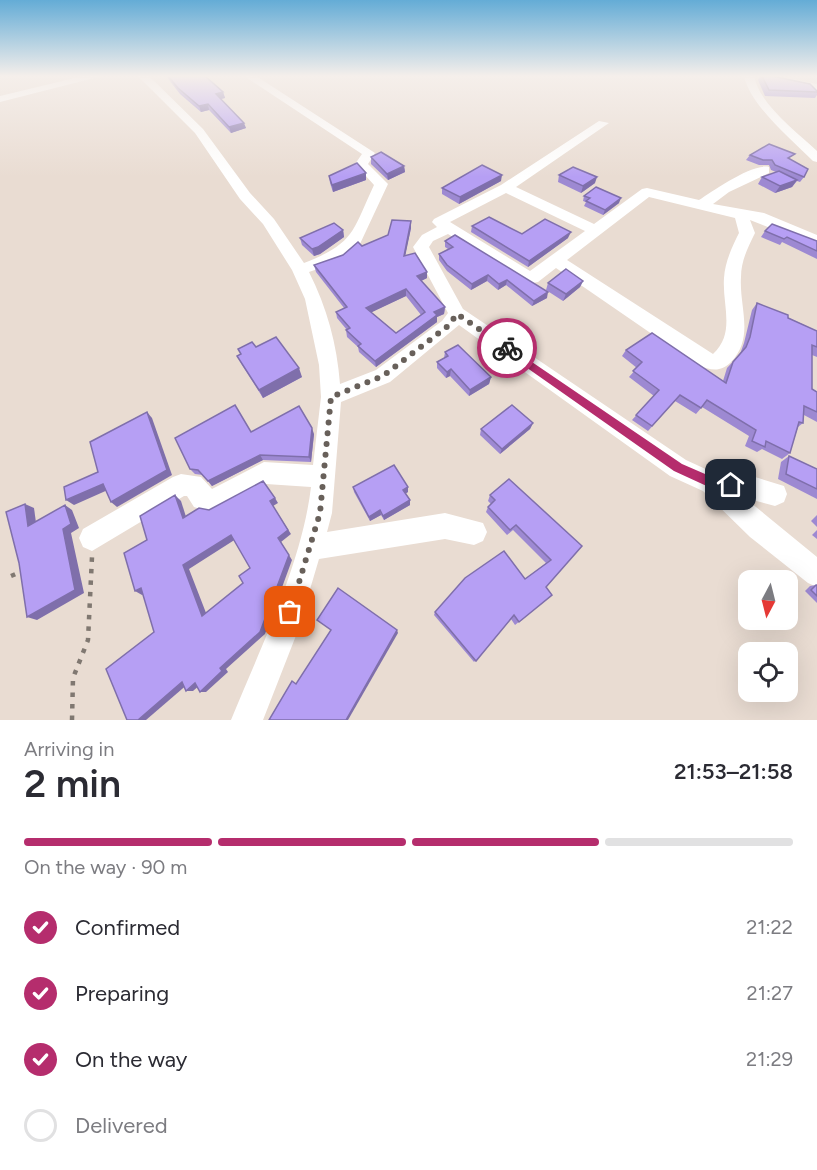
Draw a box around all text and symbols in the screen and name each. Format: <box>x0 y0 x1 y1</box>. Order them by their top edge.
courier <box>477 318 537 378</box>
icon: bike <box>491 332 524 365</box>
pin <box>705 459 756 510</box>
icon: home <box>714 468 747 501</box>
north arrow <box>738 570 798 630</box>
map controls <box>738 570 798 702</box>
pin <box>264 586 315 637</box>
icon: bag <box>273 595 306 628</box>
button: locate <box>738 642 798 702</box>
text: Arriving in <box>24 737 114 761</box>
text: 21:53–21:58 <box>674 758 793 785</box>
text: 2 min <box>24 760 121 807</box>
text: On the way · 90 m <box>24 855 187 879</box>
icon: check <box>24 911 57 944</box>
text: Confirmed <box>75 914 180 941</box>
text: 21:22 <box>746 915 793 939</box>
icon: check <box>24 977 57 1010</box>
text: Preparing <box>75 980 169 1007</box>
text: 21:27 <box>747 981 793 1005</box>
icon: check <box>24 1043 57 1076</box>
text: On the way <box>75 1046 187 1073</box>
text: 21:29 <box>746 1047 793 1071</box>
text: Delivered <box>75 1112 168 1139</box>

